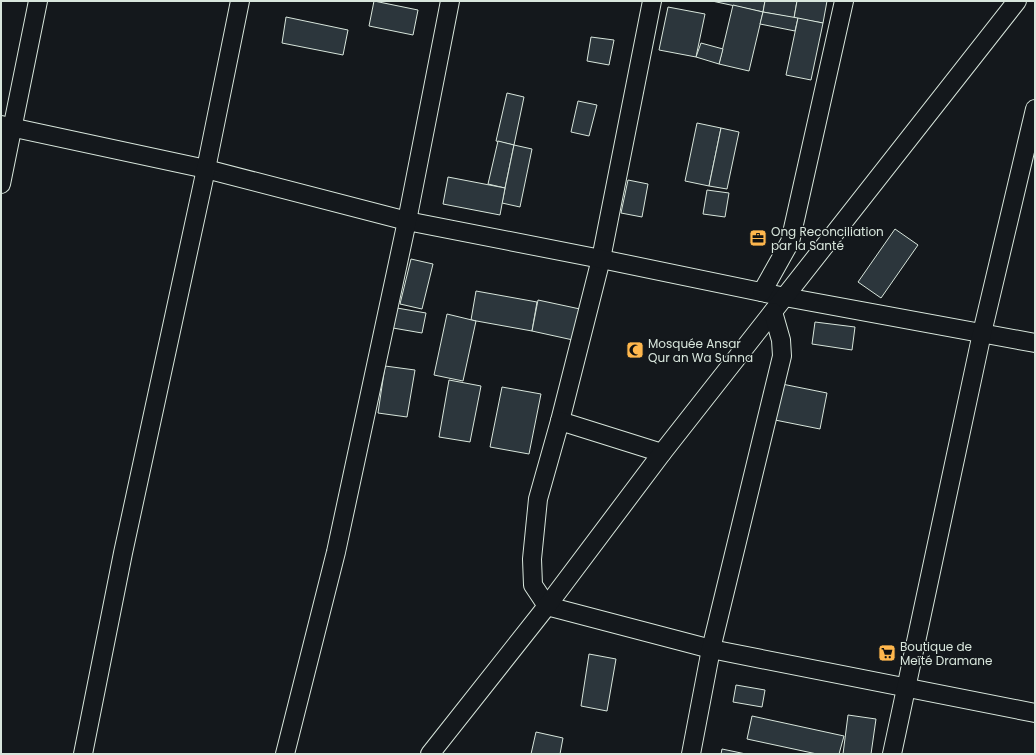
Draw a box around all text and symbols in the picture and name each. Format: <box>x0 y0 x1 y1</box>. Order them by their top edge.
place label: Ong Reconciliation par la Santé <box>771 223 884 254</box>
office icon: Ong Reconciliation par la Santé <box>748 228 768 248</box>
place label: Mosquée Ansar Qur an Wa Sunna <box>648 335 753 366</box>
mosque icon: Mosquée Ansar Qur an Wa Sunna <box>625 340 645 360</box>
place label: Boutique de Meïté Dramane <box>900 638 992 669</box>
supermarket icon: Boutique de Meïté Dramane <box>877 643 897 663</box>

